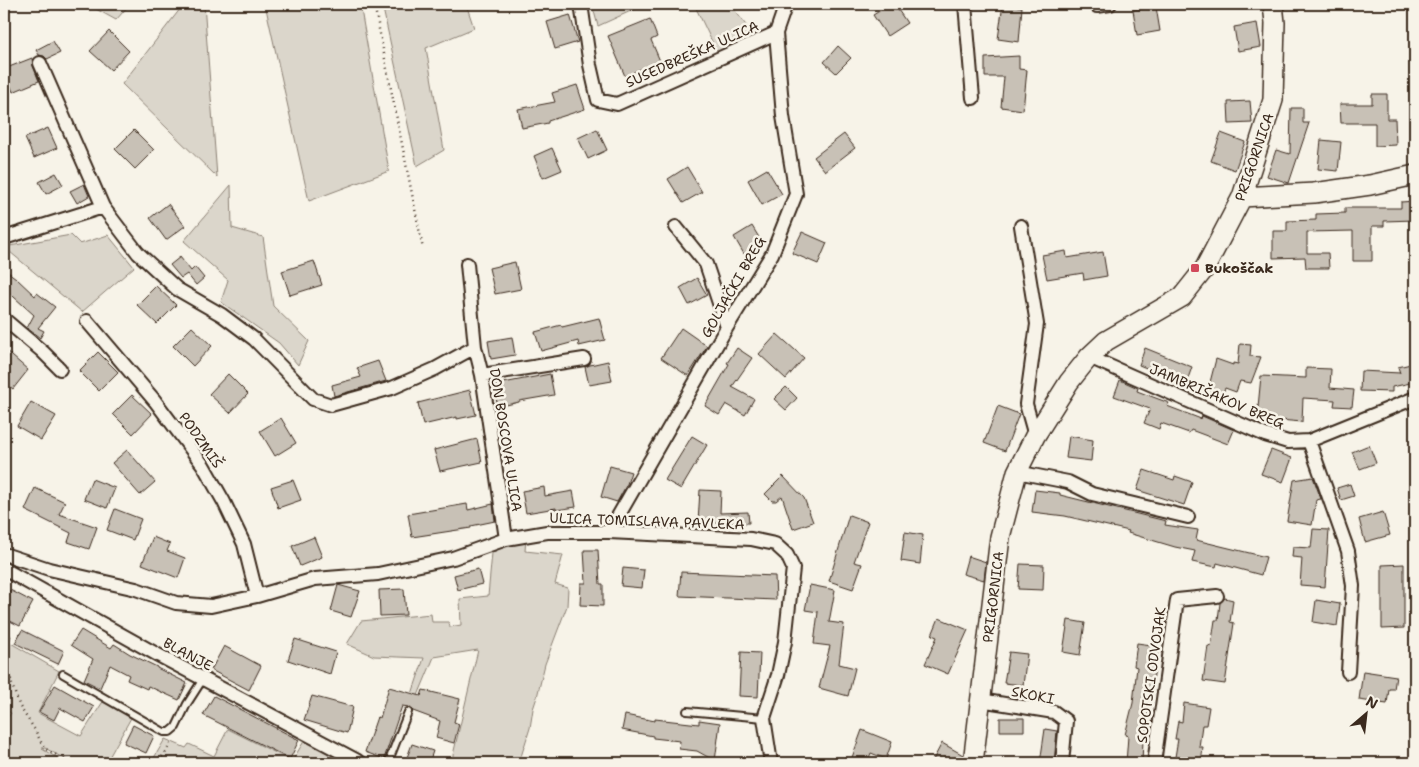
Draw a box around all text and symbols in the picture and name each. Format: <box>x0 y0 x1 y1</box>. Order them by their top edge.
street label: SUSEDBREŠKA ULICA <box>623 17 761 91</box>
street label: PRIGORNICA <box>1231 111 1277 203</box>
street label: GOLJAČKI BREG <box>697 233 769 341</box>
place label: Bukoščak <box>1205 259 1273 277</box>
marker: Bukoščak <box>1189 262 1201 274</box>
street label: JAMBRIŠAKOV BREG <box>1147 359 1288 433</box>
street label: DON BOSCOVA ULICA <box>486 367 526 513</box>
street label: PODZMIŠ <box>175 409 227 472</box>
street label: ULICA TOMISLAVA PAVLEKA <box>549 509 745 533</box>
street label: PRIGORNICA <box>978 550 1008 644</box>
street label: SOPOTSKI ODVOJAK <box>1133 606 1169 744</box>
street label: BLANJE <box>160 633 216 675</box>
street label: SKOKI <box>1010 682 1056 708</box>
north arrow <box>1342 690 1392 740</box>
text: N <box>1363 692 1381 713</box>

